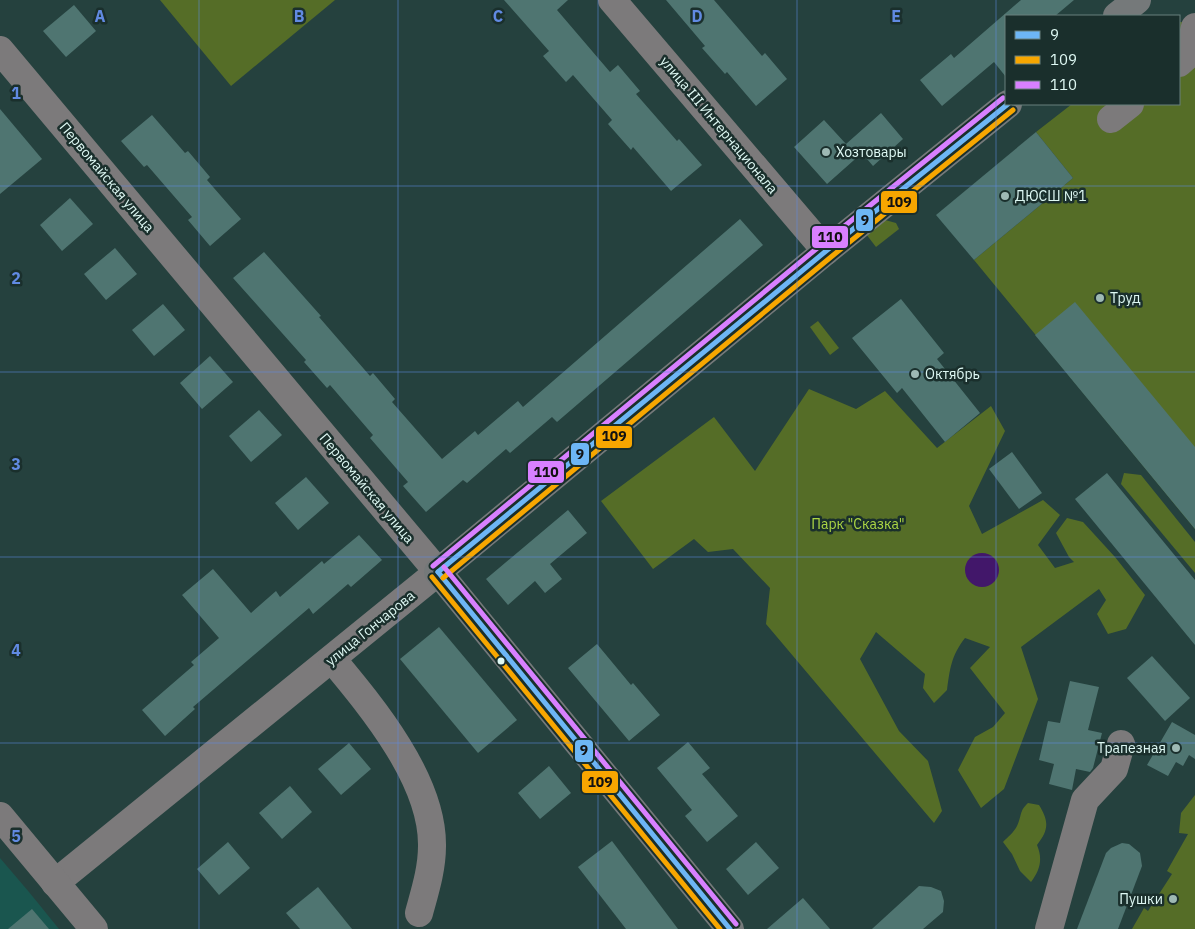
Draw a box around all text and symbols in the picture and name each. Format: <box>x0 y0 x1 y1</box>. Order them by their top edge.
text: A <box>95 6 106 26</box>
text: B <box>294 6 305 26</box>
text: C <box>493 6 503 26</box>
text: D <box>691 6 703 26</box>
text: E <box>891 6 901 26</box>
legend <box>1005 15 1180 105</box>
text: 9 <box>1050 25 1059 44</box>
text: 109 <box>1050 50 1077 69</box>
street label: улица III Интернационала <box>656 53 782 198</box>
text: 110 <box>1050 75 1077 94</box>
text: 1 <box>11 83 21 103</box>
street label: Первомайская улица <box>56 118 159 236</box>
place label: Хозтовары <box>836 143 907 161</box>
marker: Хозтовары <box>820 146 832 158</box>
place label: ДЮСШ №1 <box>1015 187 1087 205</box>
line badge: 109 <box>880 190 918 214</box>
marker: ДЮСШ №1 <box>999 190 1011 202</box>
text: 109 <box>886 193 912 211</box>
line badge: 9 <box>855 208 874 232</box>
text: 9 <box>861 211 869 229</box>
line badge: 110 <box>811 225 849 249</box>
text: 110 <box>817 228 843 246</box>
text: 2 <box>11 268 21 288</box>
place label: Труд <box>1110 289 1141 307</box>
marker: Труд <box>1094 292 1106 304</box>
place label: Октябрь <box>925 365 980 383</box>
marker: Октябрь <box>909 368 921 380</box>
line badge: 109 <box>595 425 633 449</box>
text: 109 <box>601 427 627 445</box>
street label: Первомайская улица <box>316 429 419 547</box>
line badge: 9 <box>570 442 590 466</box>
text: 9 <box>576 445 584 463</box>
text: 3 <box>11 454 21 474</box>
line badge: 110 <box>527 460 565 484</box>
text: 110 <box>533 463 559 481</box>
park label: Парк "Сказка" <box>811 515 905 533</box>
street label: улица Гончарова <box>322 586 419 670</box>
text: 4 <box>11 640 21 660</box>
unlabelled marker <box>496 656 506 666</box>
line badge: 9 <box>574 739 594 763</box>
place label: Трапезная <box>1097 739 1166 757</box>
text: 9 <box>580 741 588 759</box>
marker: Трапезная <box>1170 742 1182 754</box>
line badge: 109 <box>581 770 619 794</box>
text: 109 <box>587 773 613 791</box>
text: 5 <box>11 826 21 846</box>
place label: Пушки <box>1119 890 1163 908</box>
marker: Пушки <box>1167 893 1179 905</box>

